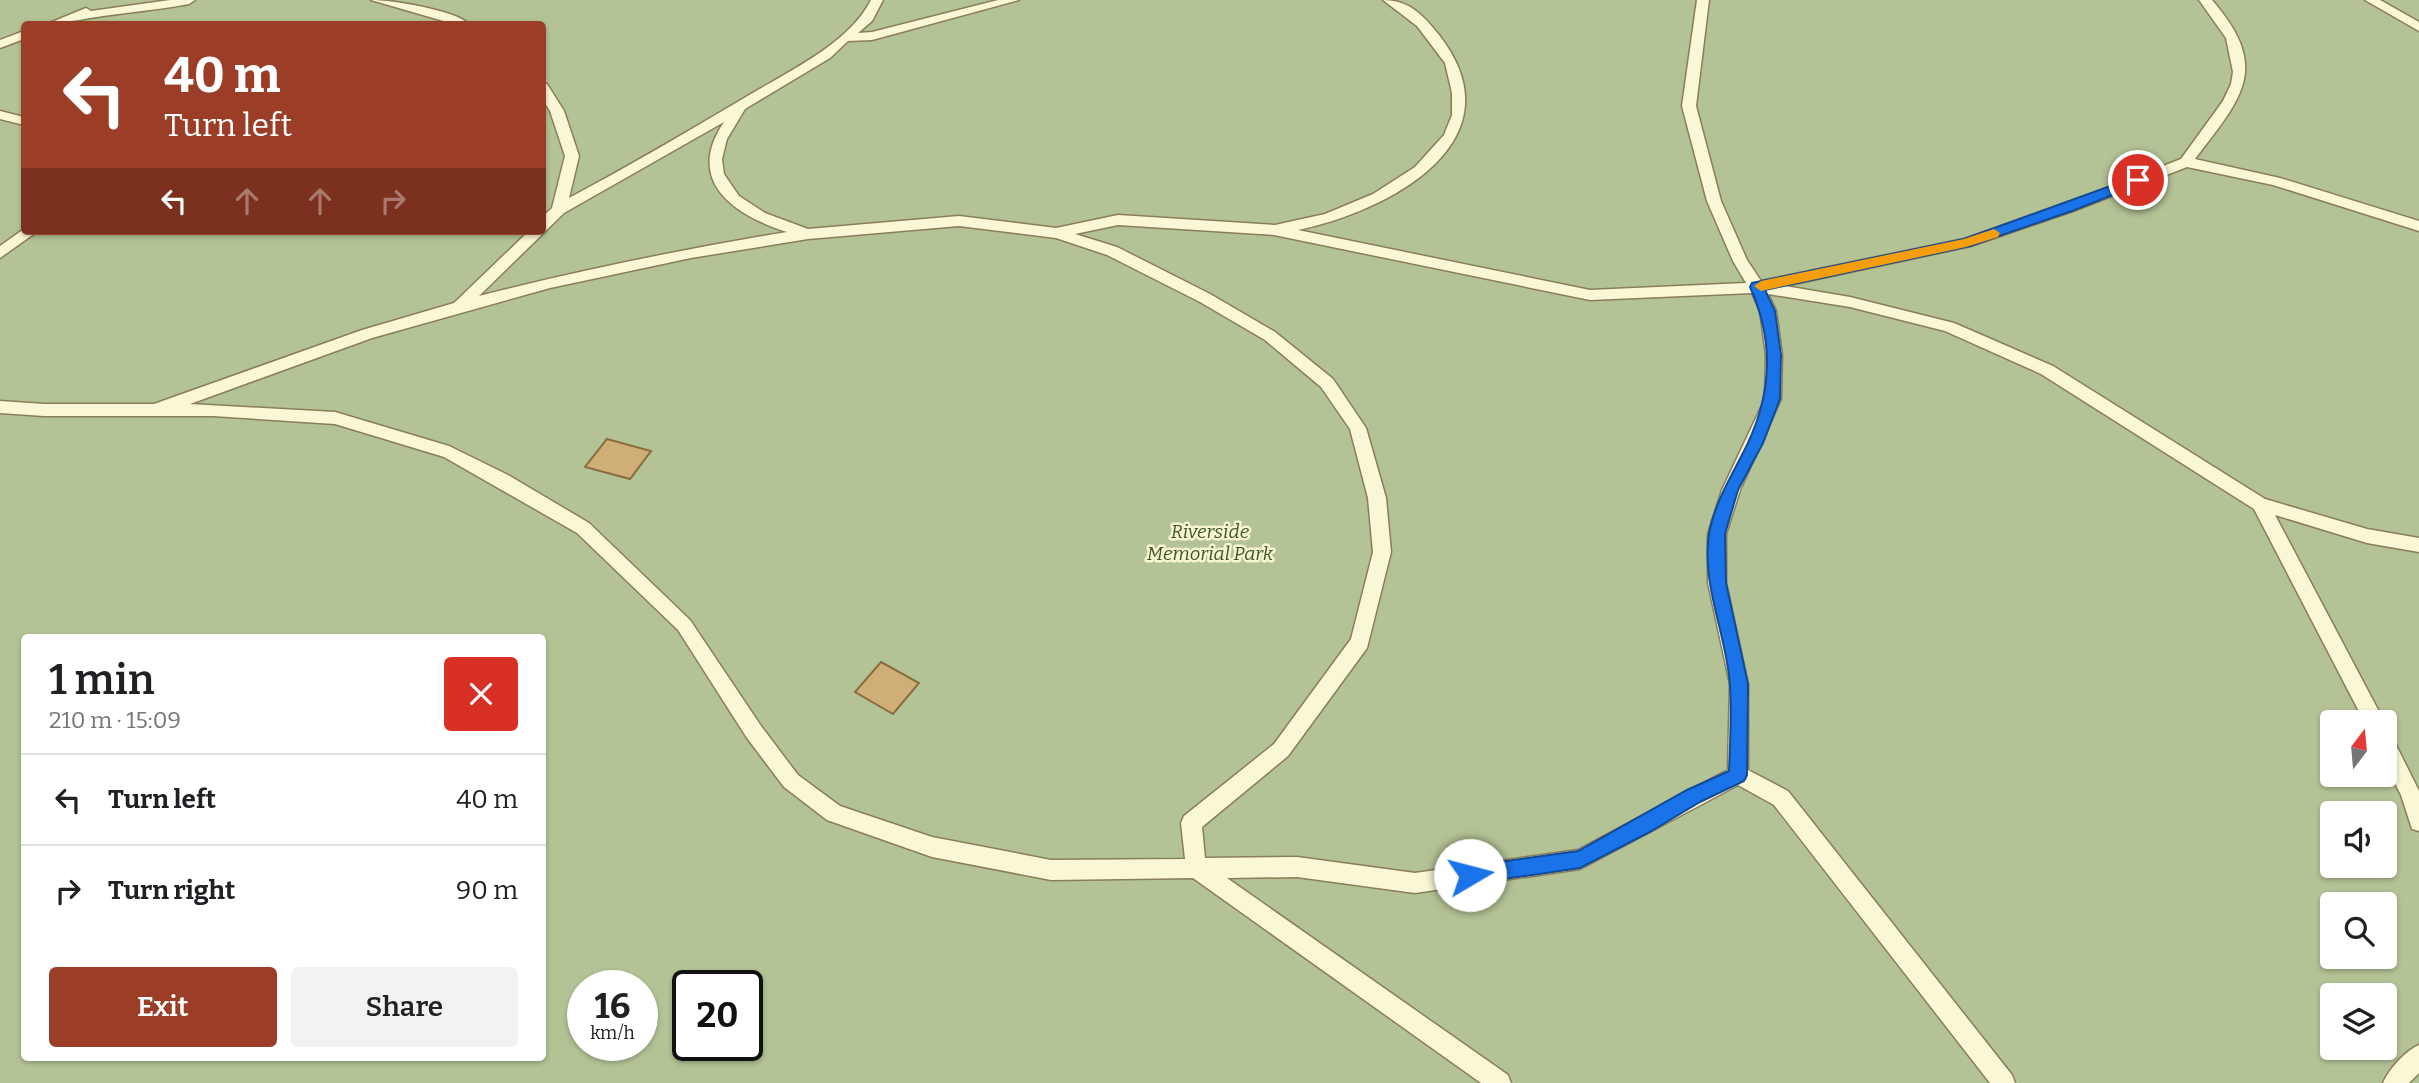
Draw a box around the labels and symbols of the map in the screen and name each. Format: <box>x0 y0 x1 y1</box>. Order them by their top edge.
pin <box>2108 150 2168 210</box>
park label: Riverside Memorial Park <box>1147 520 1274 565</box>
north arrow <box>2320 710 2398 788</box>
position arrow <box>1433 838 1507 912</box>
speed limit sign: 20 <box>672 970 763 1061</box>

